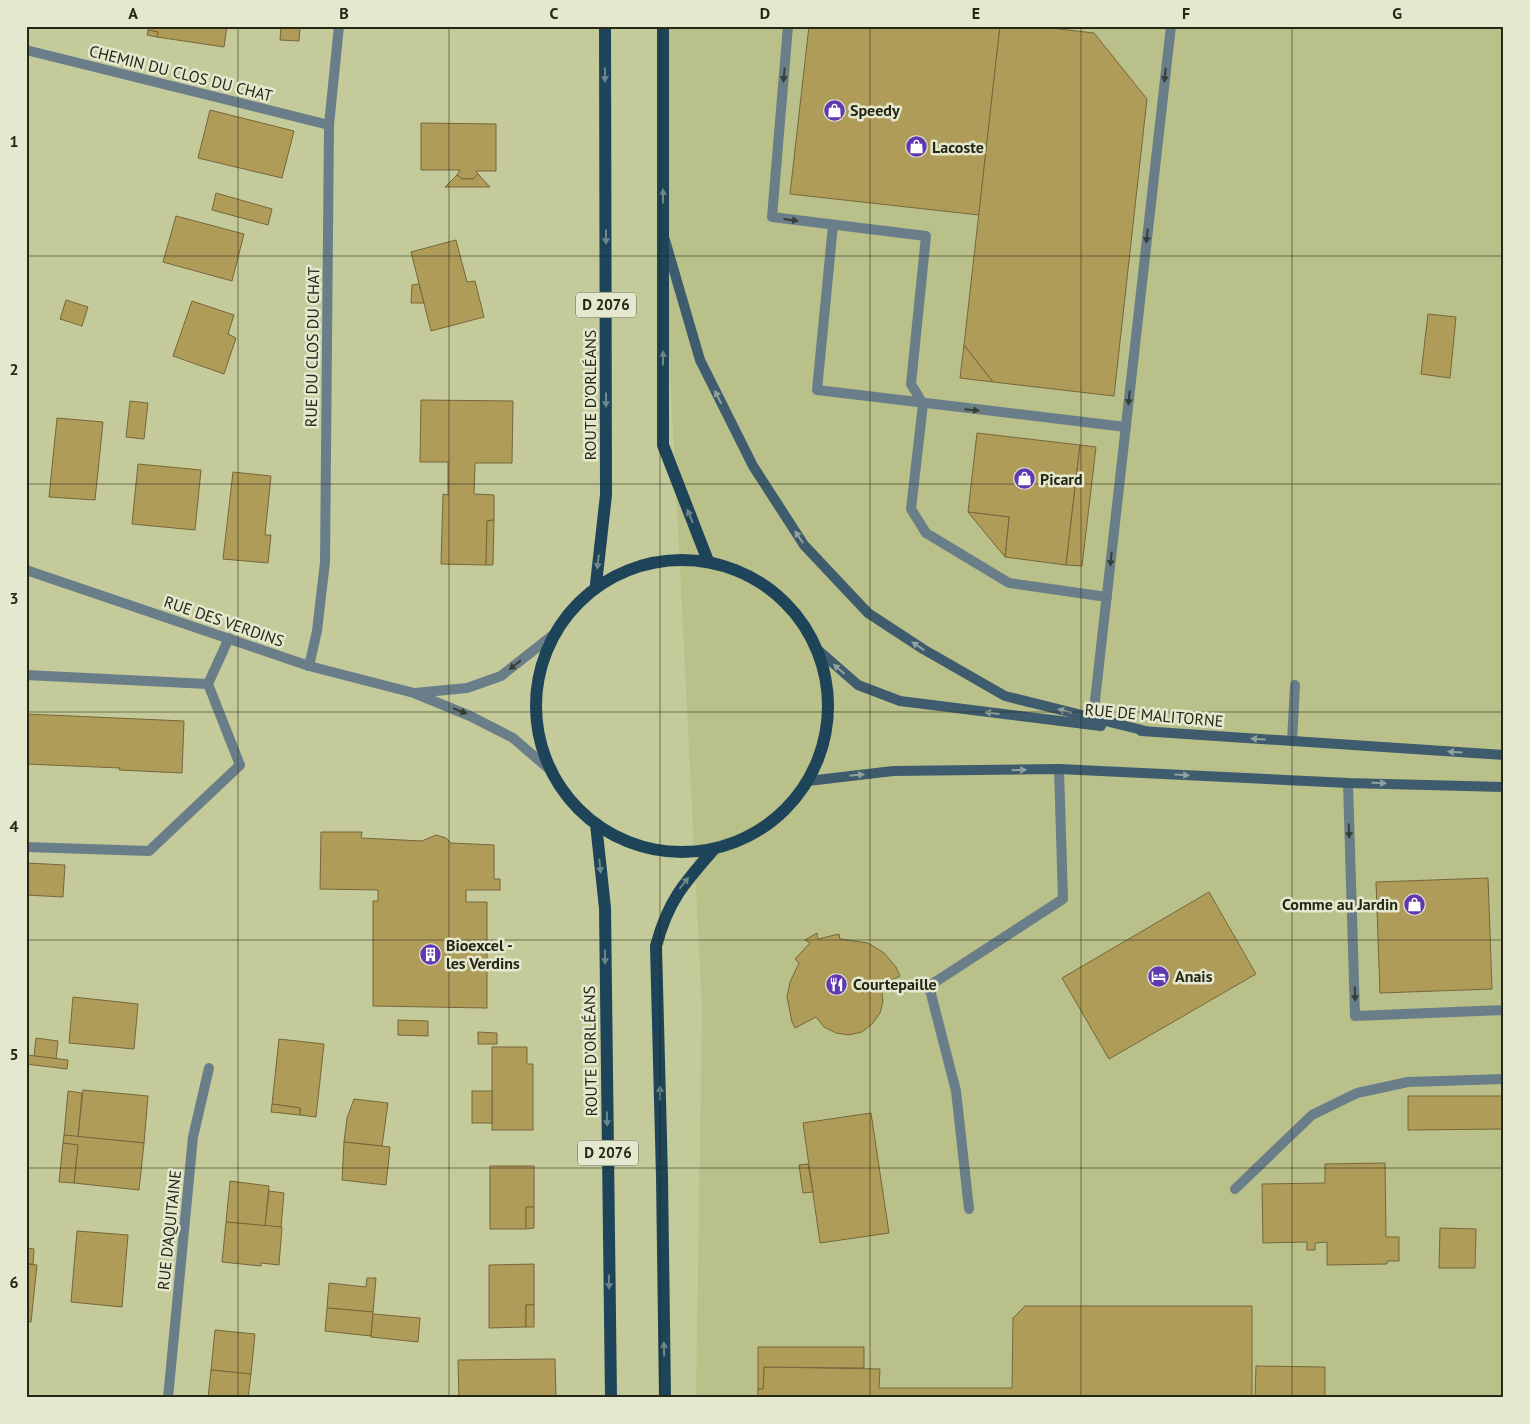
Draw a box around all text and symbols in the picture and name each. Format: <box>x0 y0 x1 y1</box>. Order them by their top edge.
text: A <box>128 3 138 23</box>
text: B <box>339 3 349 23</box>
text: C <box>550 3 559 23</box>
text: D <box>760 3 770 23</box>
text: E <box>972 3 980 23</box>
text: F <box>1182 3 1190 23</box>
text: G <box>1392 3 1402 23</box>
street label: CHEMIN DU CLOS DU CHAT <box>87 41 275 106</box>
one-way arrow <box>601 67 609 83</box>
one-way arrow <box>780 67 788 83</box>
one-way arrow <box>1161 67 1169 83</box>
shop icon: Speedy <box>822 98 846 122</box>
place label: Speedy <box>850 100 900 120</box>
text: 1 <box>9 131 19 151</box>
shop icon: Lacoste <box>904 135 928 159</box>
place label: Lacoste <box>932 137 984 157</box>
one-way arrow <box>659 188 667 204</box>
one-way arrow <box>784 216 800 224</box>
one-way arrow <box>1143 228 1151 244</box>
one-way arrow <box>602 230 610 246</box>
street label: RUE DU CLOS DU CHAT <box>301 267 323 427</box>
road number: D 2076 <box>576 292 636 318</box>
street label: ROUTE D'ORLÉANS <box>580 330 600 460</box>
one-way arrow <box>659 350 667 366</box>
text: 2 <box>9 359 19 379</box>
one-way arrow <box>714 389 722 404</box>
one-way arrow <box>1125 390 1133 406</box>
one-way arrow <box>602 392 610 408</box>
one-way arrow <box>964 406 980 414</box>
shop icon: Picard <box>1012 467 1036 491</box>
place label: Picard <box>1040 469 1083 489</box>
one-way arrow <box>685 509 693 523</box>
one-way arrow <box>794 531 803 544</box>
one-way arrow <box>1107 551 1115 567</box>
one-way arrow <box>594 554 602 570</box>
text: 3 <box>9 588 19 608</box>
street label: RUE DES VERDINS <box>161 591 287 651</box>
one-way arrow <box>911 641 925 650</box>
one-way arrow <box>509 659 522 670</box>
one-way arrow <box>833 663 846 674</box>
street label: RUE DE MALITORNE <box>1084 699 1224 731</box>
one-way arrow <box>1058 707 1073 715</box>
one-way arrow <box>452 708 467 716</box>
one-way arrow <box>984 708 1000 716</box>
one-way arrow <box>1250 735 1266 743</box>
one-way arrow <box>1447 747 1463 755</box>
one-way arrow <box>1011 766 1027 774</box>
one-way arrow <box>849 771 865 779</box>
one-way arrow <box>1174 771 1190 779</box>
one-way arrow <box>1371 780 1387 788</box>
text: 4 <box>9 816 19 836</box>
one-way arrow <box>1345 824 1353 840</box>
one-way arrow <box>596 859 604 875</box>
one-way arrow <box>679 877 690 890</box>
shop icon: Comme au Jardin <box>1402 892 1426 916</box>
place label: Comme au Jardin <box>1282 894 1398 914</box>
place label: Bioexcel - les Verdins <box>446 935 520 973</box>
building icon: Bioexcel - les Verdins <box>418 942 442 966</box>
one-way arrow <box>601 949 609 965</box>
hotel icon: Anais <box>1147 964 1171 988</box>
place label: Anais <box>1175 966 1213 986</box>
restaurant icon: Courtepaille <box>825 972 849 996</box>
place label: Courtepaille <box>853 974 937 994</box>
street label: ROUTE D'ORLÉANS <box>579 986 601 1116</box>
one-way arrow <box>1351 986 1359 1002</box>
text: 5 <box>9 1044 19 1064</box>
one-way arrow <box>656 1085 664 1101</box>
one-way arrow <box>603 1112 611 1128</box>
road number: D 2076 <box>578 1140 638 1166</box>
street label: RUE D'AQUITAINE <box>153 1169 185 1291</box>
text: 6 <box>9 1272 19 1292</box>
one-way arrow <box>605 1274 613 1290</box>
one-way arrow <box>660 1341 668 1357</box>

